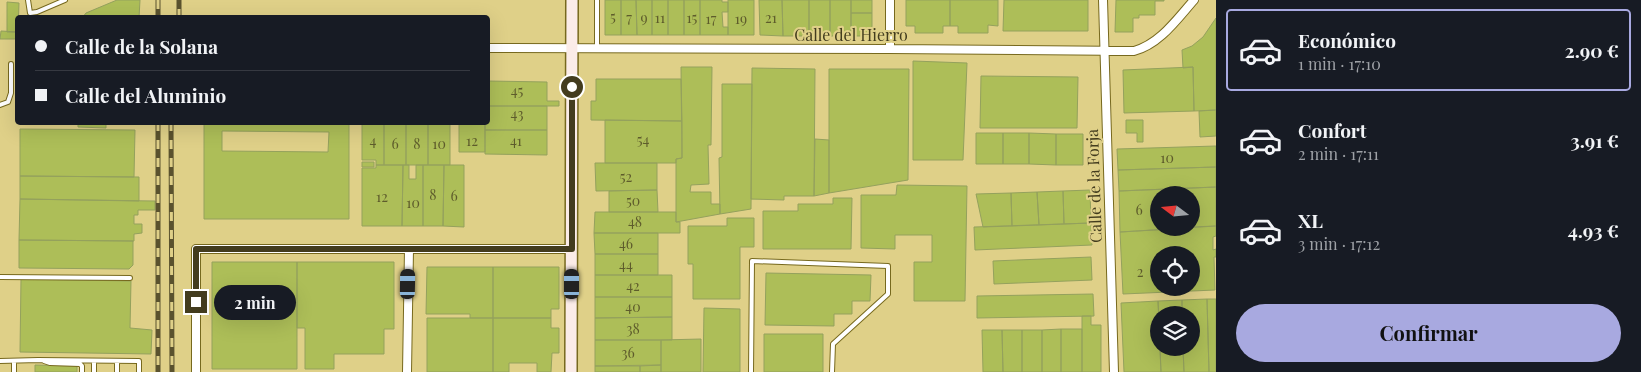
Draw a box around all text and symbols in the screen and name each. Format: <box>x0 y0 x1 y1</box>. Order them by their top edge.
house number: 5 <box>610 7 616 26</box>
house number: 7 <box>626 8 632 27</box>
house number: 9 <box>640 8 648 27</box>
house number: 11 <box>655 8 665 27</box>
house number: 15 <box>687 8 698 27</box>
house number: 21 <box>765 8 777 27</box>
house number: 17 <box>706 9 717 28</box>
house number: 19 <box>735 9 747 28</box>
street label: Calle del Hierro <box>794 24 908 45</box>
text: Económico <box>1298 27 1396 53</box>
icon: car <box>1238 28 1283 73</box>
text: Calle de la Solana <box>65 33 218 59</box>
text: 2.90 € <box>1565 37 1619 63</box>
text: 1 min · 17:10 <box>1298 53 1381 74</box>
route start <box>561 76 583 98</box>
house number: 45 <box>511 81 524 100</box>
text: Calle del Aluminio <box>65 82 226 108</box>
house number: 43 <box>511 104 523 123</box>
text: Confort <box>1298 117 1366 143</box>
icon: car <box>1238 118 1283 163</box>
text: 3.91 € <box>1570 127 1619 153</box>
street label: Calle de la Forja <box>1081 129 1106 243</box>
house number: 54 <box>637 130 649 149</box>
house number: 4 <box>370 131 377 150</box>
house number: 12 <box>466 131 478 150</box>
house number: 41 <box>510 131 522 150</box>
house number: 6 <box>391 134 399 153</box>
house number: 8 <box>413 134 421 153</box>
house number: 10 <box>432 134 446 153</box>
text: 2 min · 17:11 <box>1298 143 1379 164</box>
house number: 10 <box>1160 148 1174 167</box>
house number: 52 <box>620 167 633 186</box>
house number: 8 <box>429 185 437 204</box>
house number: 6 <box>450 186 458 205</box>
north arrow <box>1150 186 1200 236</box>
map controls <box>1150 186 1200 356</box>
house number: 12 <box>376 187 388 206</box>
house number: 50 <box>626 191 640 210</box>
house number: 10 <box>406 193 420 212</box>
house number: 6 <box>1135 200 1143 219</box>
text: XL <box>1298 207 1323 233</box>
icon: car <box>1238 208 1283 253</box>
house number: 48 <box>628 212 642 231</box>
text: 4.93 € <box>1568 217 1619 243</box>
text: 3 min · 17:12 <box>1298 233 1380 254</box>
house number: 46 <box>619 234 633 253</box>
button: locate <box>1150 246 1200 296</box>
house number: 44 <box>619 255 633 274</box>
house number: 2 <box>1137 262 1144 281</box>
car <box>400 269 415 299</box>
car <box>564 269 579 299</box>
house number: 42 <box>626 276 640 295</box>
callout: 2 min <box>214 284 296 320</box>
route end <box>185 291 207 313</box>
text: 2 min <box>234 292 276 313</box>
house number: 40 <box>625 297 641 316</box>
button: Confirmar <box>1236 304 1621 362</box>
button: layers <box>1150 306 1200 356</box>
house number: 38 <box>626 319 640 338</box>
house number: 36 <box>621 343 635 362</box>

